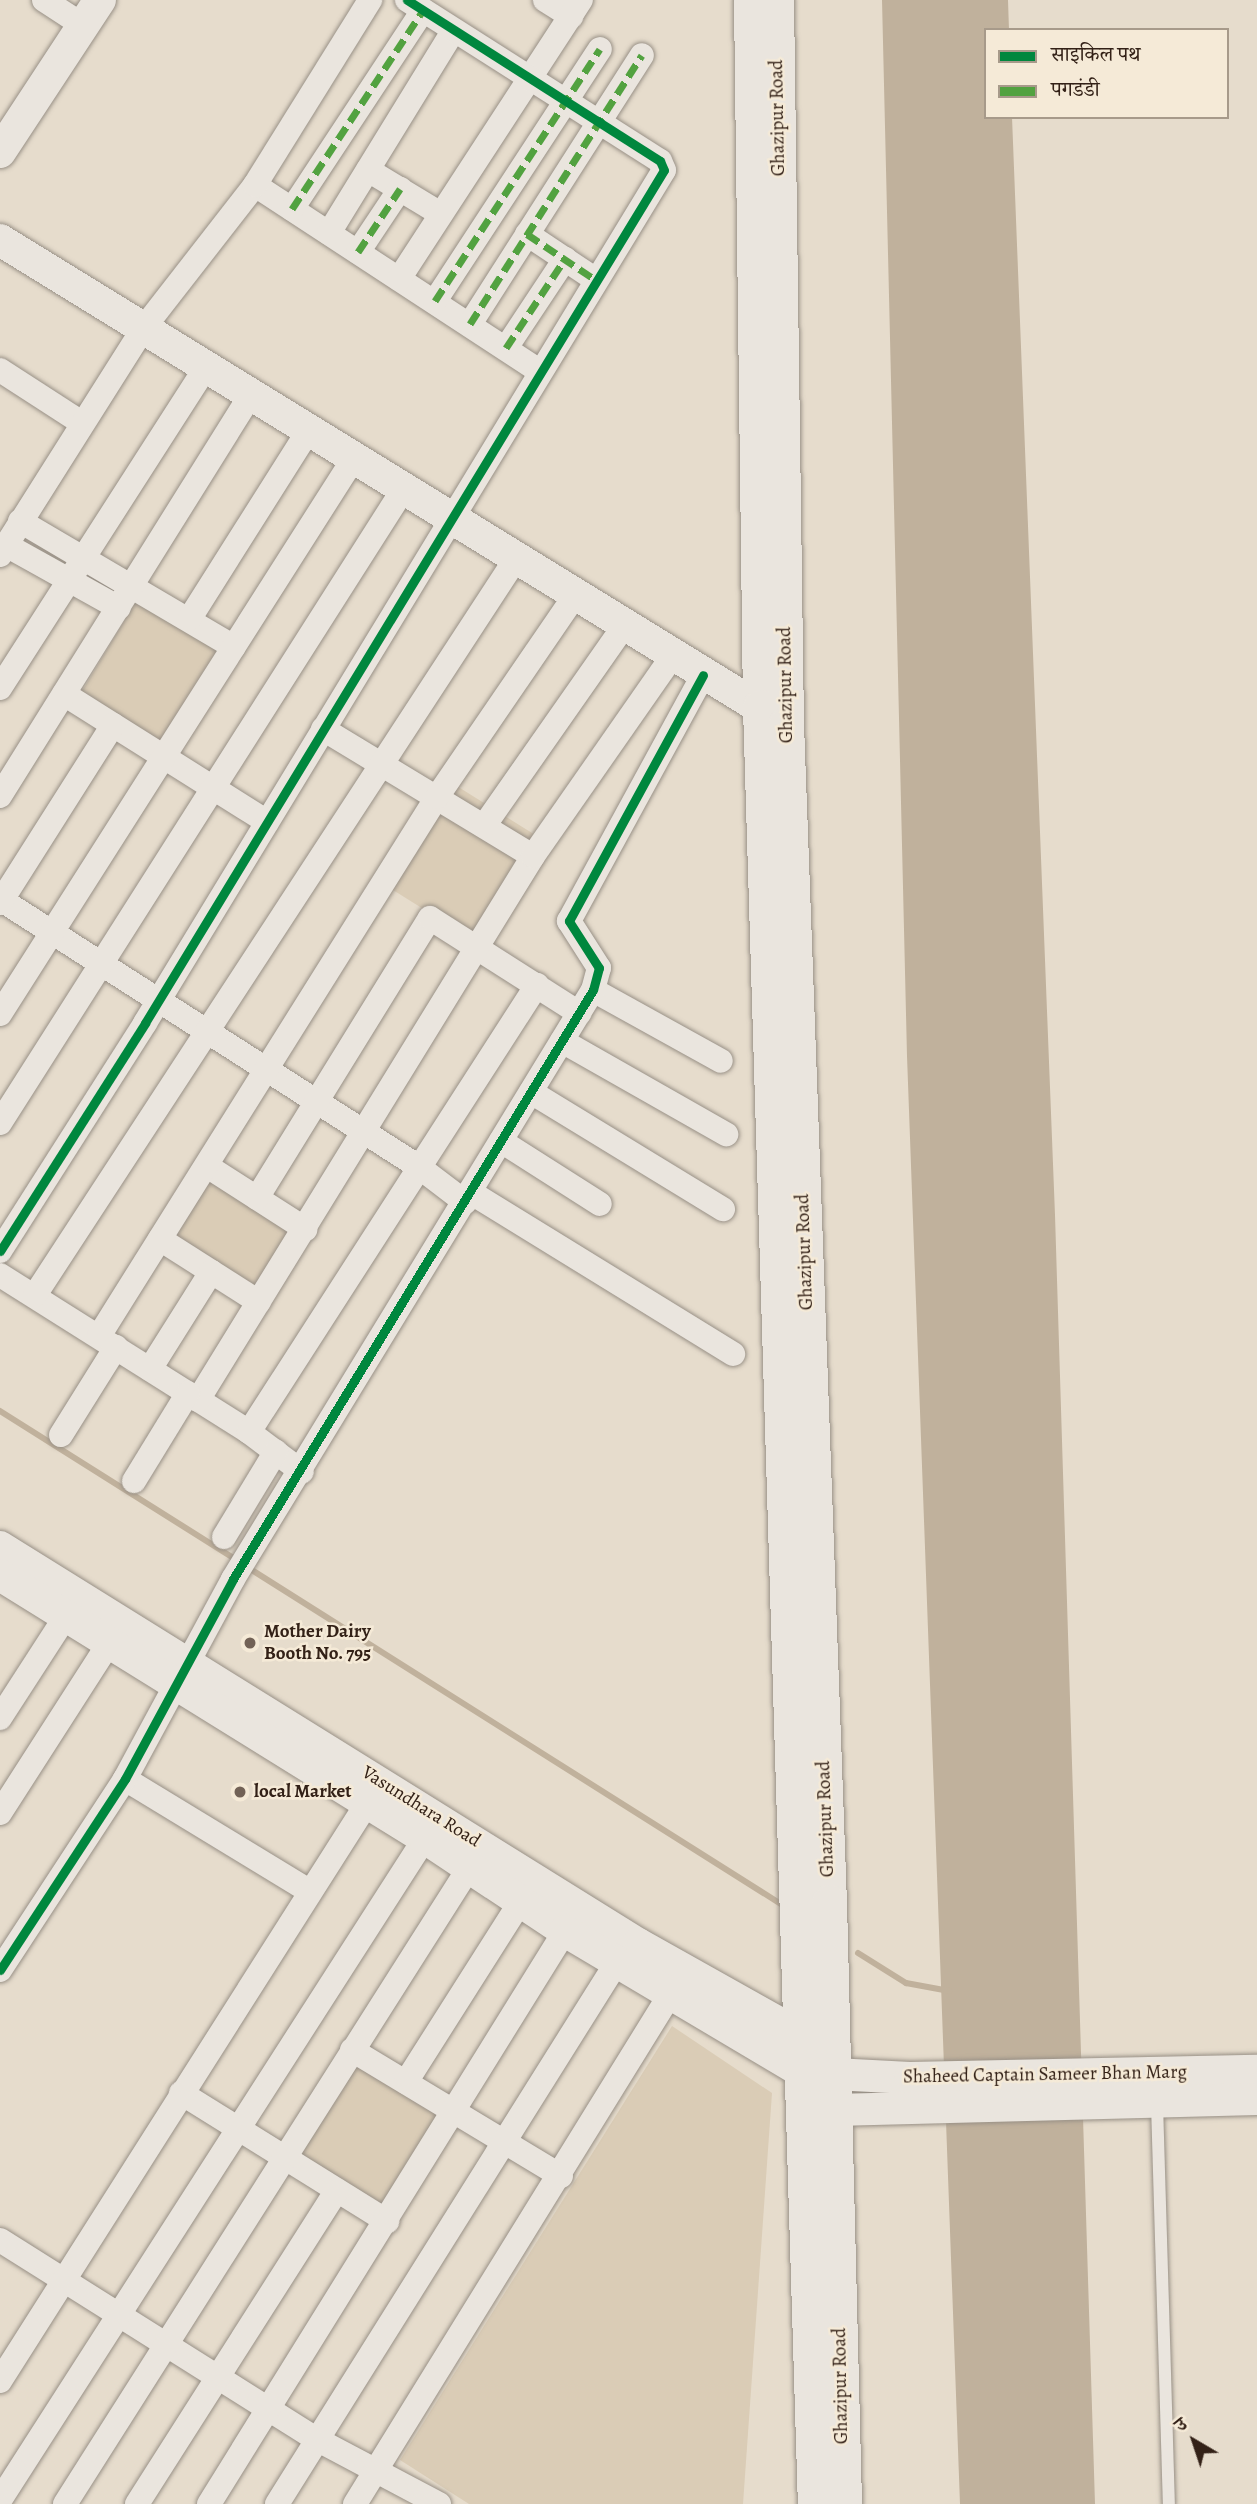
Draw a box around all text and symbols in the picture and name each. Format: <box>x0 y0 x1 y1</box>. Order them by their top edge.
legend <box>984 28 1229 119</box>
text: साइकिल पथ <box>1051 40 1141 68</box>
street label: Ghazipur Road <box>766 60 790 176</box>
text: पगडंडी <box>1051 75 1100 103</box>
street label: Ghazipur Road <box>774 627 798 743</box>
street label: Ghazipur Road <box>792 1193 818 1311</box>
place label: Mother Dairy Booth No. 795 <box>264 1621 372 1665</box>
marker: Mother Dairy Booth No. 795 <box>242 1635 258 1651</box>
street label: Ghazipur Road <box>813 1760 839 1878</box>
street label: Vasundhara Road <box>357 1761 485 1853</box>
place label: local Market <box>254 1781 351 1803</box>
marker: local Market <box>232 1784 248 1800</box>
street label: Shaheed Captain Sameer Bhan Marg <box>903 2061 1187 2089</box>
street label: Ghazipur Road <box>829 2328 853 2444</box>
north arrow <box>1159 2406 1229 2476</box>
text: उ <box>1169 2412 1193 2438</box>

